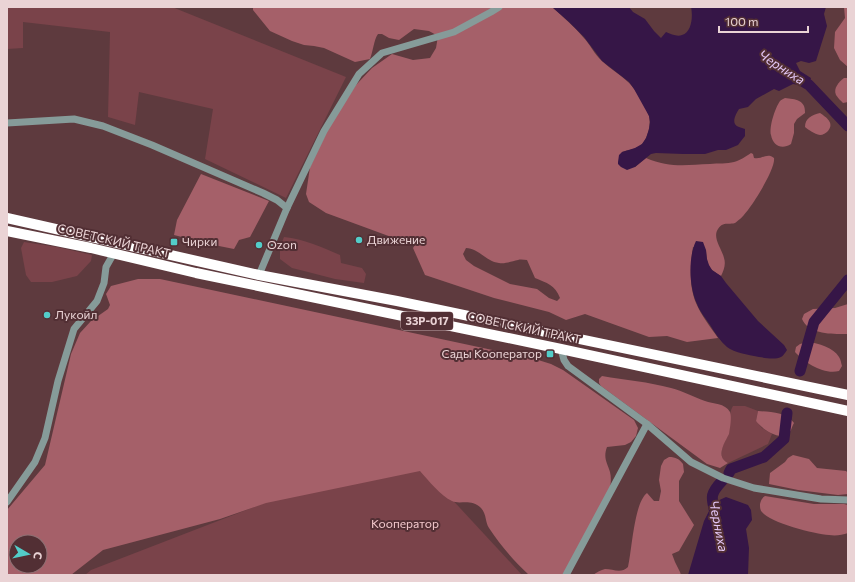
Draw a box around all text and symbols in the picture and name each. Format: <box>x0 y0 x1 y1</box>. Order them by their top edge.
scale bar <box>719 8 808 34</box>
text: 100 m <box>725 14 759 28</box>
water label: Черниха <box>756 46 808 88</box>
street label: СОВЕТСКИЙ ТРАКТ <box>56 220 172 260</box>
place label: Движение <box>367 232 425 246</box>
place label: Чирки <box>182 234 217 248</box>
marker: Движение <box>354 235 364 245</box>
marker: Чирки <box>169 237 179 247</box>
place label: Ozon <box>267 237 297 251</box>
marker: Ozon <box>254 240 264 250</box>
place label: Лукойл <box>55 307 97 321</box>
street label: СОВЕТСКИЙ ТРАКТ <box>466 308 582 346</box>
marker: Лукойл <box>42 310 52 320</box>
road number: 33Р-017 <box>401 312 453 330</box>
place label: Сады Кооператор <box>441 346 542 360</box>
marker: Сады Кооператор <box>545 349 555 359</box>
water label: Черниха <box>706 499 732 553</box>
park label: Кооператор <box>371 516 439 530</box>
north arrow <box>8 534 48 574</box>
text: С <box>31 551 45 561</box>

